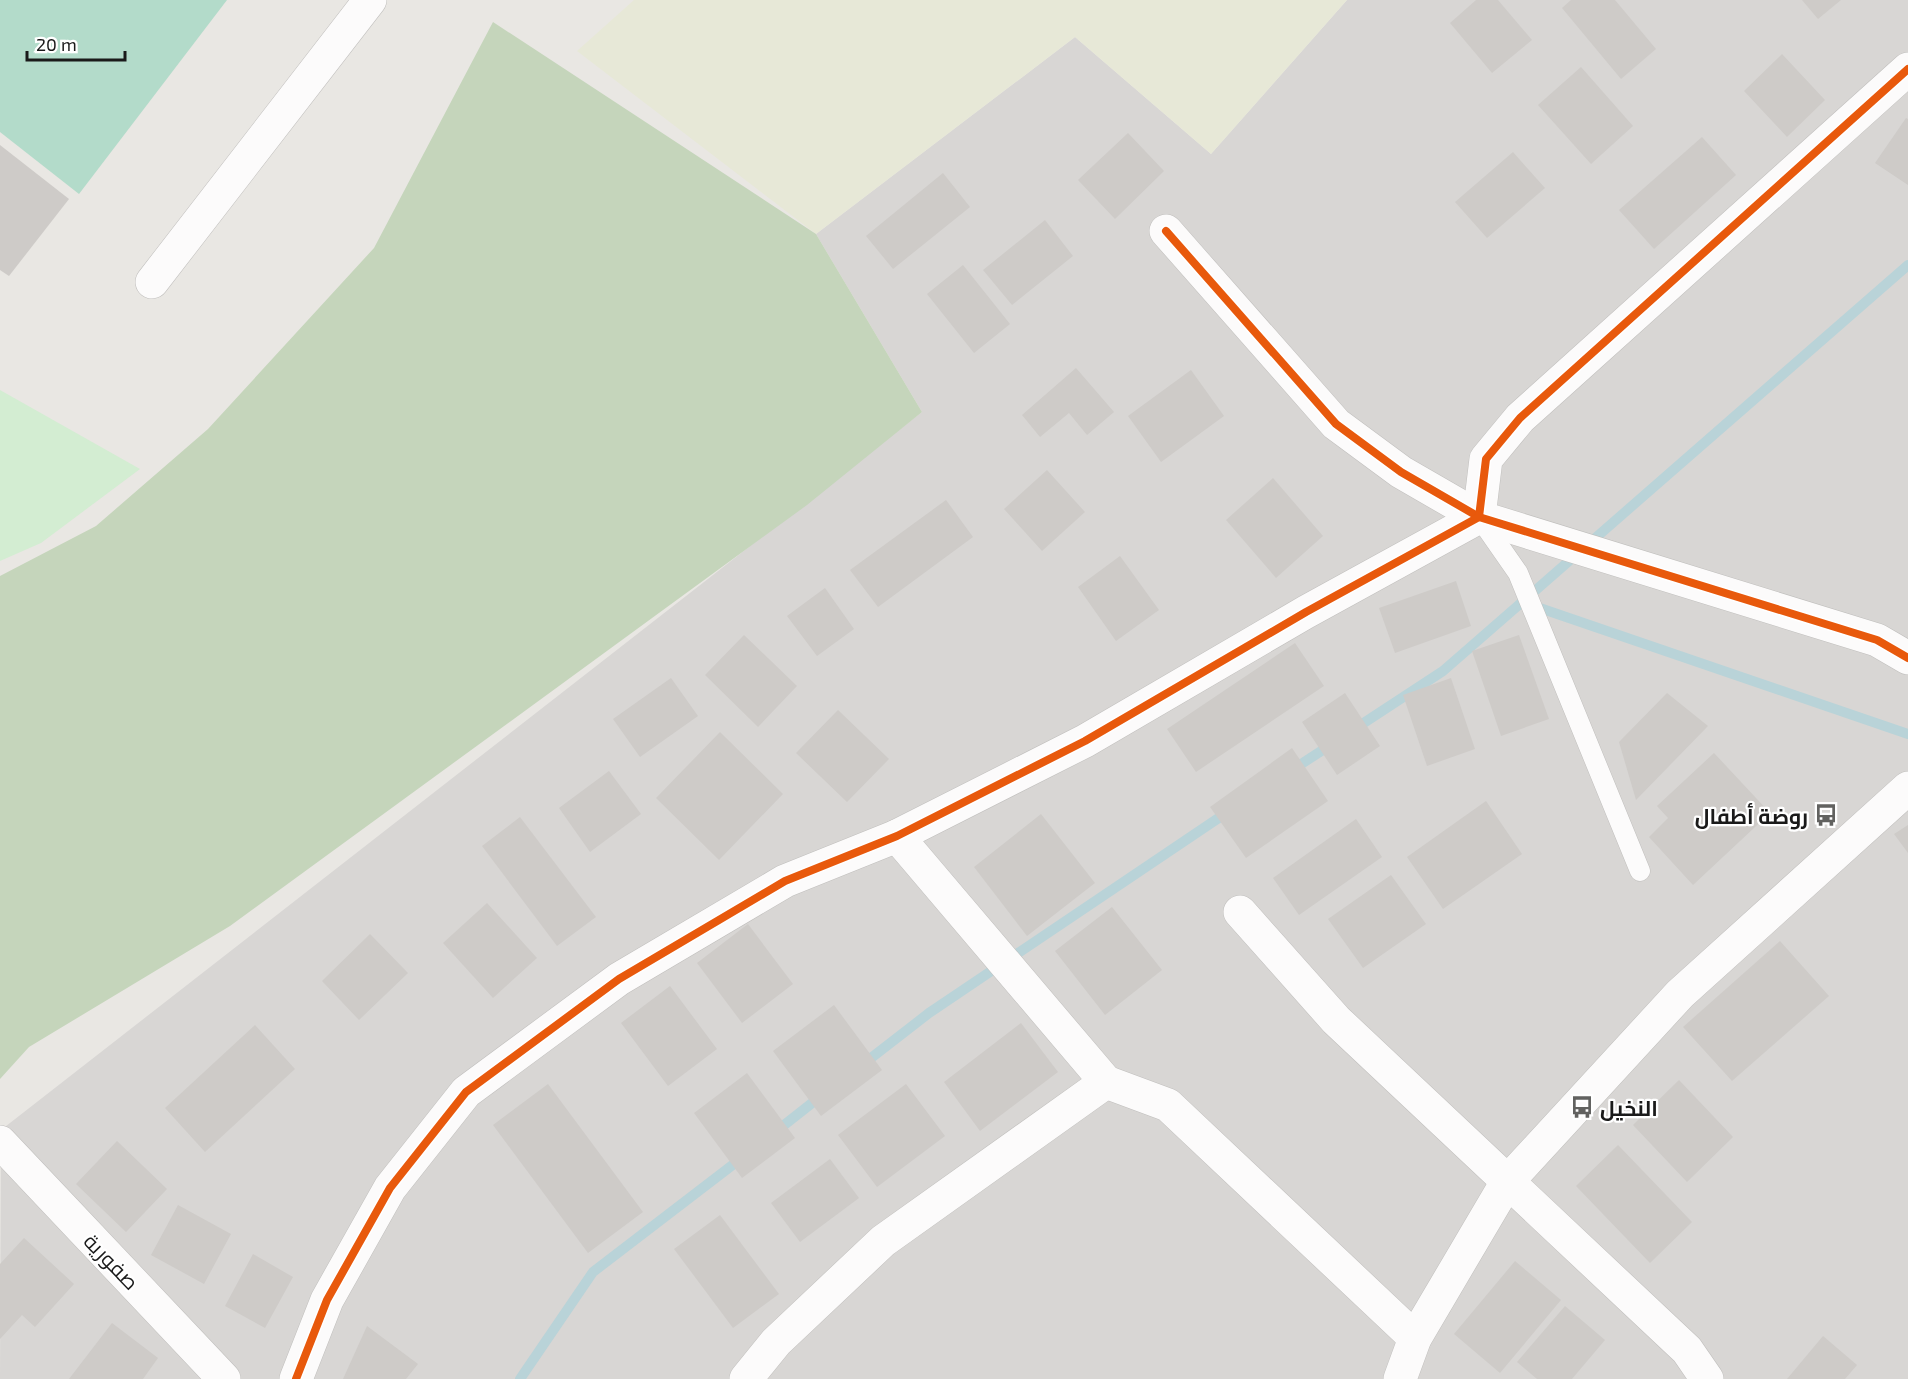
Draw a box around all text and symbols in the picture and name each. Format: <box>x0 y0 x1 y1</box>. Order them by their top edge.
scale bar <box>27 24 124 62</box>
text: 20 m <box>36 33 77 55</box>
bus stop icon: روضة أطفال <box>1813 802 1839 828</box>
place label: روضة أطفال <box>1695 803 1808 830</box>
bus stop icon: النخيل <box>1569 1094 1595 1120</box>
place label: النخيل <box>1600 1095 1658 1121</box>
street label: صفورية <box>79 1228 145 1295</box>

